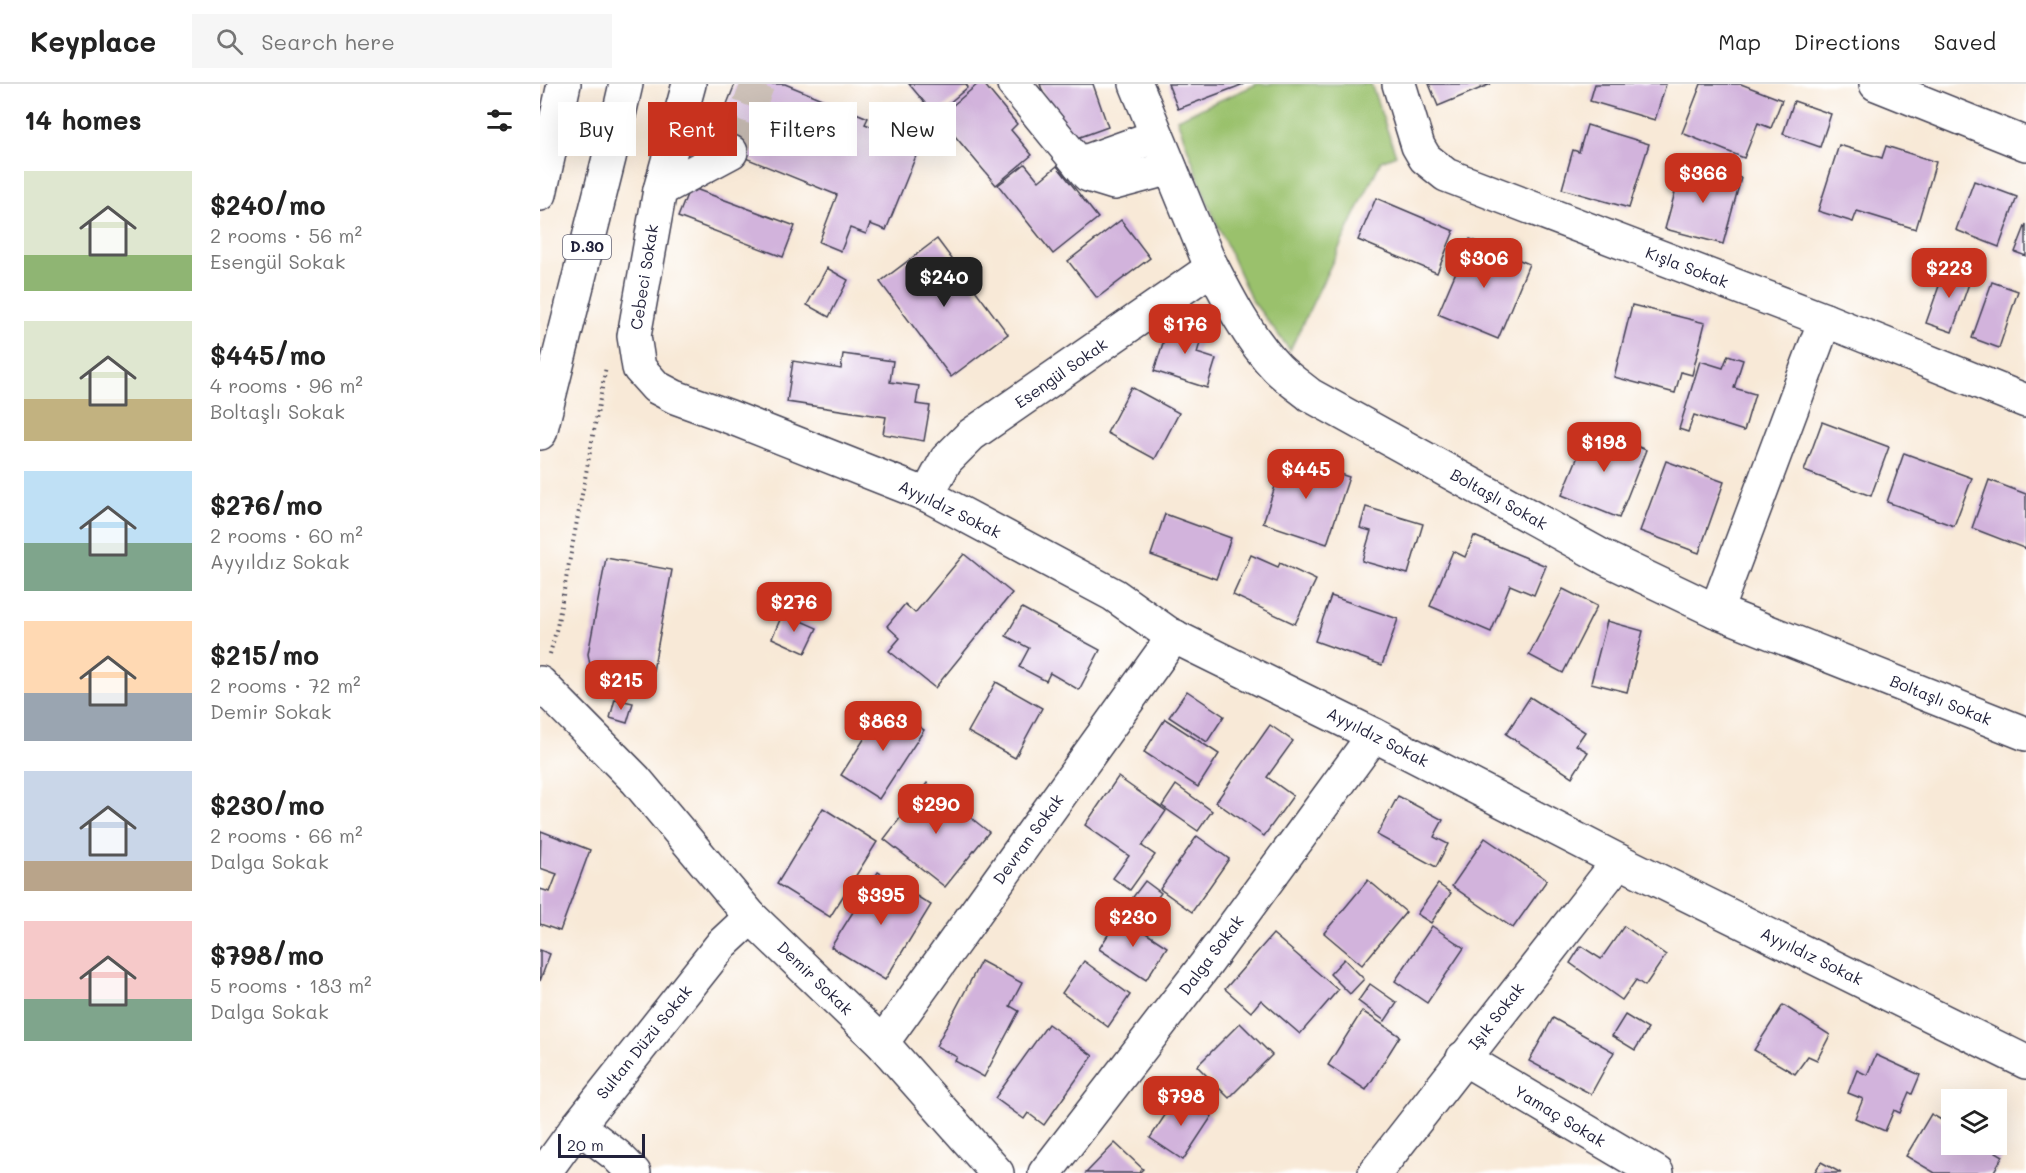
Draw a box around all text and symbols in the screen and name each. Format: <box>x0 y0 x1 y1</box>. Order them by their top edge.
search box <box>192 14 612 68</box>
text: Keyplace <box>30 23 156 59</box>
icon: search <box>213 25 246 58</box>
text: Search here <box>261 27 395 56</box>
text: Map <box>1718 28 1761 55</box>
text: Directions <box>1794 28 1901 55</box>
text: Saved <box>1934 28 1996 55</box>
chip: Buy <box>558 102 636 156</box>
chip: Rent <box>648 102 737 156</box>
chip: Filters <box>749 102 857 156</box>
chip: New <box>869 102 956 156</box>
text: 14 homes <box>24 103 142 137</box>
icon: filters <box>483 104 516 137</box>
pin: $366 <box>1667 153 1739 204</box>
text: $366 <box>1679 159 1727 185</box>
text: $240/mo <box>210 188 325 222</box>
icon: home <box>72 195 144 267</box>
text: 2 rooms · 56 m² <box>210 222 362 248</box>
street label: Cebeci Sokak <box>625 223 662 331</box>
road number: D.30 <box>563 235 611 259</box>
pin: $306 <box>1448 238 1520 289</box>
street label: Kışla Sokak <box>1643 241 1732 292</box>
text: $306 <box>1459 244 1509 270</box>
text: Esengül Sokak <box>210 248 345 274</box>
pin: $223 <box>1913 248 1985 299</box>
text: $223 <box>1926 254 1972 280</box>
pin: $240 <box>908 257 980 308</box>
text: $240 <box>919 263 969 289</box>
pin: $176 <box>1149 304 1221 355</box>
text: $176 <box>1163 310 1207 336</box>
street label: Esengül Sokak <box>1010 333 1111 412</box>
text: $445/mo <box>210 338 326 372</box>
icon: home <box>72 345 144 417</box>
text: 4 rooms · 96 m² <box>210 372 363 398</box>
text: Boltaşlı Sokak <box>210 398 345 424</box>
pin: $198 <box>1568 422 1640 473</box>
text: $198 <box>1581 428 1627 454</box>
pin: $445 <box>1270 449 1342 500</box>
text: $445 <box>1281 455 1331 481</box>
street label: Boltaşlı Sokak <box>1447 463 1551 534</box>
street label: Ayyıldız Sokak <box>896 475 1005 542</box>
text: $276/mo <box>210 488 322 522</box>
icon: home <box>72 495 144 567</box>
text: 2 rooms · 60 m² <box>210 522 363 548</box>
text: Ayyıldız Sokak <box>210 548 349 574</box>
pin: $276 <box>758 582 830 633</box>
text: $276 <box>771 588 817 614</box>
text: $215/mo <box>210 638 319 672</box>
icon: home <box>72 645 144 717</box>
pin: $215 <box>585 660 657 711</box>
text: $215 <box>599 666 643 692</box>
street label: Boltaşlı Sokak <box>1887 670 1995 729</box>
text: 2 rooms · 72 m² <box>210 672 361 698</box>
text: Demir Sokak <box>210 698 331 724</box>
pin: $863 <box>847 701 919 752</box>
street label: Ayyıldız Sokak <box>1324 702 1433 771</box>
text: $863 <box>859 707 907 733</box>
pin: $290 <box>900 784 972 835</box>
text: $230/mo <box>210 788 325 822</box>
street label: Devran Sokak <box>988 789 1067 888</box>
text: $290 <box>912 790 960 816</box>
icon: home <box>72 795 144 867</box>
text: 2 rooms · 66 m² <box>210 822 363 848</box>
text: Dalga Sokak <box>210 848 329 874</box>
pin: $395 <box>845 875 917 926</box>
text: $395 <box>857 881 905 907</box>
pin: $230 <box>1097 897 1169 948</box>
text: $230 <box>1109 903 1157 929</box>
street label: Dalga Sokak <box>1174 911 1248 999</box>
street label: Ayyıldız Sokak <box>1758 922 1867 989</box>
street label: Demir Sokak <box>773 936 858 1019</box>
text: $798/mo <box>210 938 324 972</box>
icon: home <box>72 945 144 1017</box>
text: 5 rooms · 183 m² <box>210 972 372 998</box>
street label: Işık Sokak <box>1463 978 1528 1053</box>
street label: Sultan Düzü Sokak <box>591 980 696 1103</box>
text: Dalga Sokak <box>210 998 329 1024</box>
pin: $798 <box>1145 1076 1217 1127</box>
street label: Yamaç Sokak <box>1511 1080 1610 1151</box>
text: $798 <box>1157 1082 1205 1108</box>
map controls <box>1941 1089 2007 1155</box>
button: layers <box>1941 1089 2007 1155</box>
scale bar <box>558 1131 645 1158</box>
text: 20 m <box>567 1134 604 1155</box>

